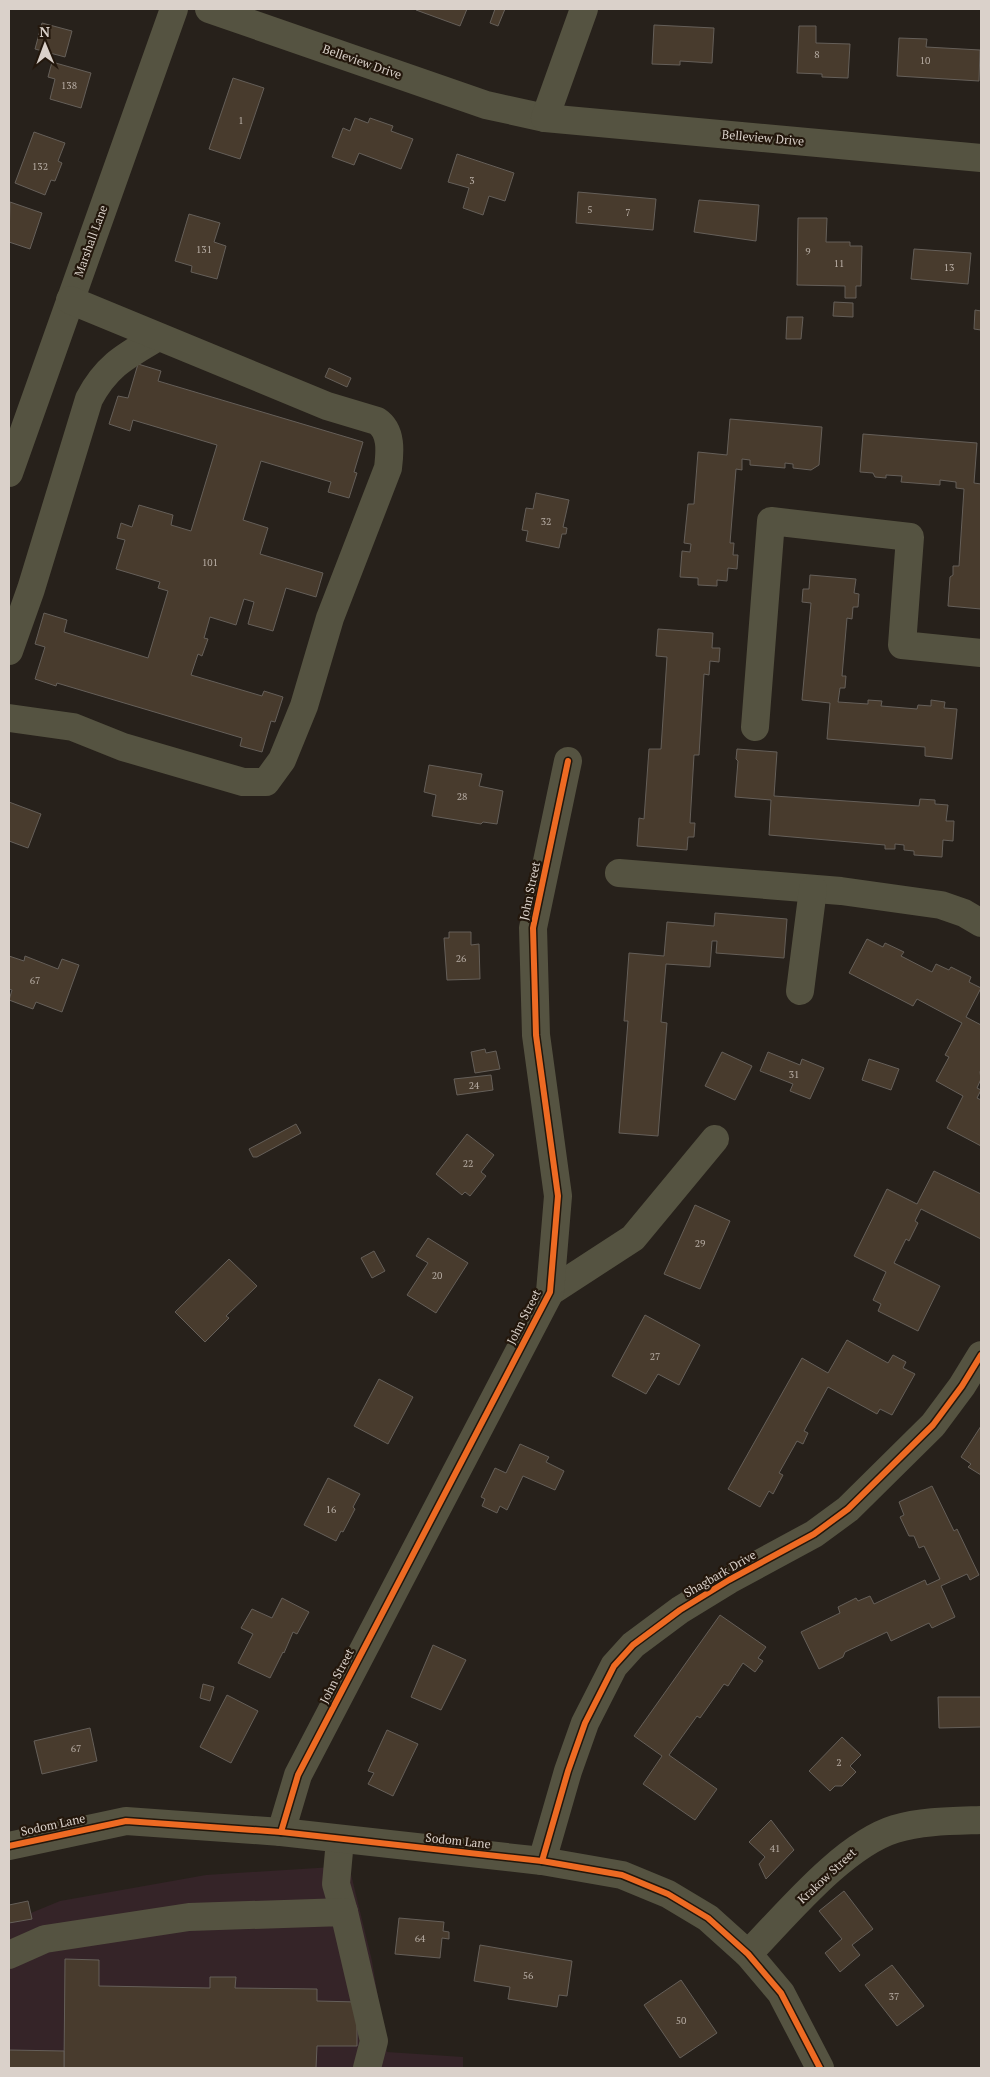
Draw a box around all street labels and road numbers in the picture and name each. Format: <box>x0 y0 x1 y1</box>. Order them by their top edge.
street label: Belleview Drive <box>321 41 404 82</box>
street label: Belleview Drive <box>721 126 805 149</box>
street label: Marshall Lane <box>71 203 110 279</box>
street label: John Street <box>516 860 543 922</box>
street label: John Street <box>503 1286 544 1347</box>
street label: Shagbark Drive <box>681 1547 758 1600</box>
street label: John Street <box>316 1645 357 1706</box>
street label: Sodom Lane <box>19 1810 86 1839</box>
street label: Sodom Lane <box>425 1830 491 1851</box>
street label: Krakow Street <box>794 1844 859 1907</box>

